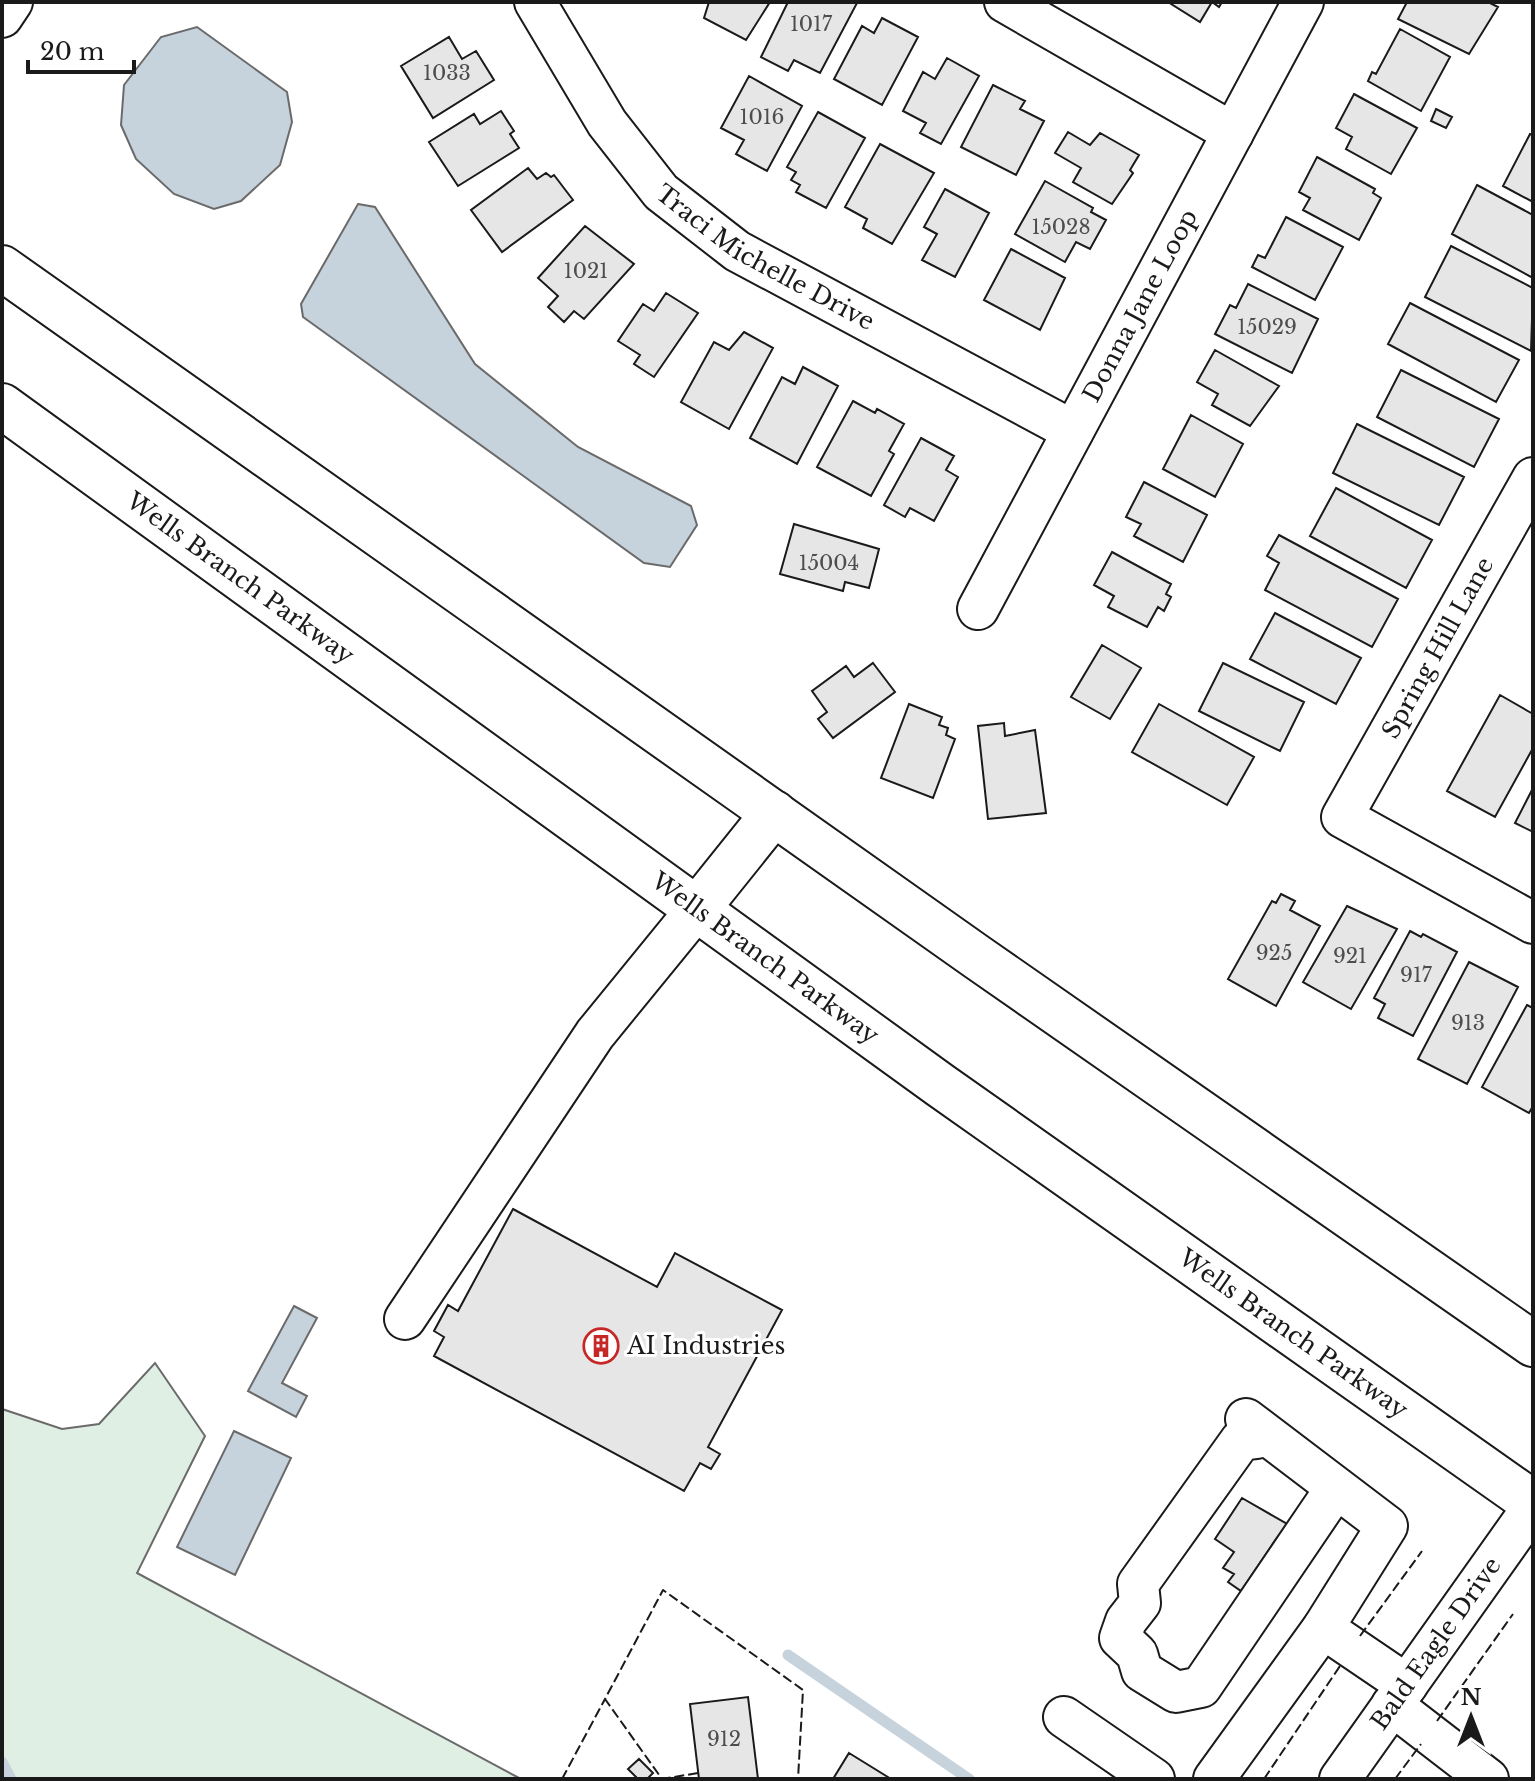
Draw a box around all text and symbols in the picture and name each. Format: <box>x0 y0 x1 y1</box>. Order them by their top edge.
house number: 1017 <box>790 12 833 36</box>
scale bar <box>28 24 134 74</box>
text: 20 m <box>40 37 105 66</box>
house number: 1033 <box>423 61 471 85</box>
house number: 1016 <box>740 105 784 129</box>
street label: Traci Michelle Drive <box>650 178 880 336</box>
street label: Donna Jane Loop <box>1077 204 1203 407</box>
house number: 15028 <box>1032 215 1091 239</box>
house number: 1021 <box>564 259 608 283</box>
house number: 15029 <box>1237 315 1297 339</box>
street label: Wells Branch Parkway <box>120 485 360 670</box>
house number: 15004 <box>799 551 859 575</box>
street label: Spring Hill Lane <box>1376 552 1499 743</box>
street label: Wells Branch Parkway <box>645 865 885 1050</box>
house number: 925 <box>1256 941 1292 965</box>
house number: 921 <box>1333 944 1367 968</box>
house number: 917 <box>1400 963 1433 987</box>
house number: 913 <box>1451 1011 1485 1035</box>
street label: Wells Branch Parkway <box>1172 1242 1414 1425</box>
building icon: AI Industries <box>582 1327 620 1365</box>
place label: AI Industries <box>626 1331 785 1360</box>
street label: Bald Eagle Drive <box>1365 1551 1507 1735</box>
north arrow <box>1431 1677 1511 1757</box>
text: N <box>1461 1684 1482 1711</box>
house number: 912 <box>707 1727 741 1751</box>

